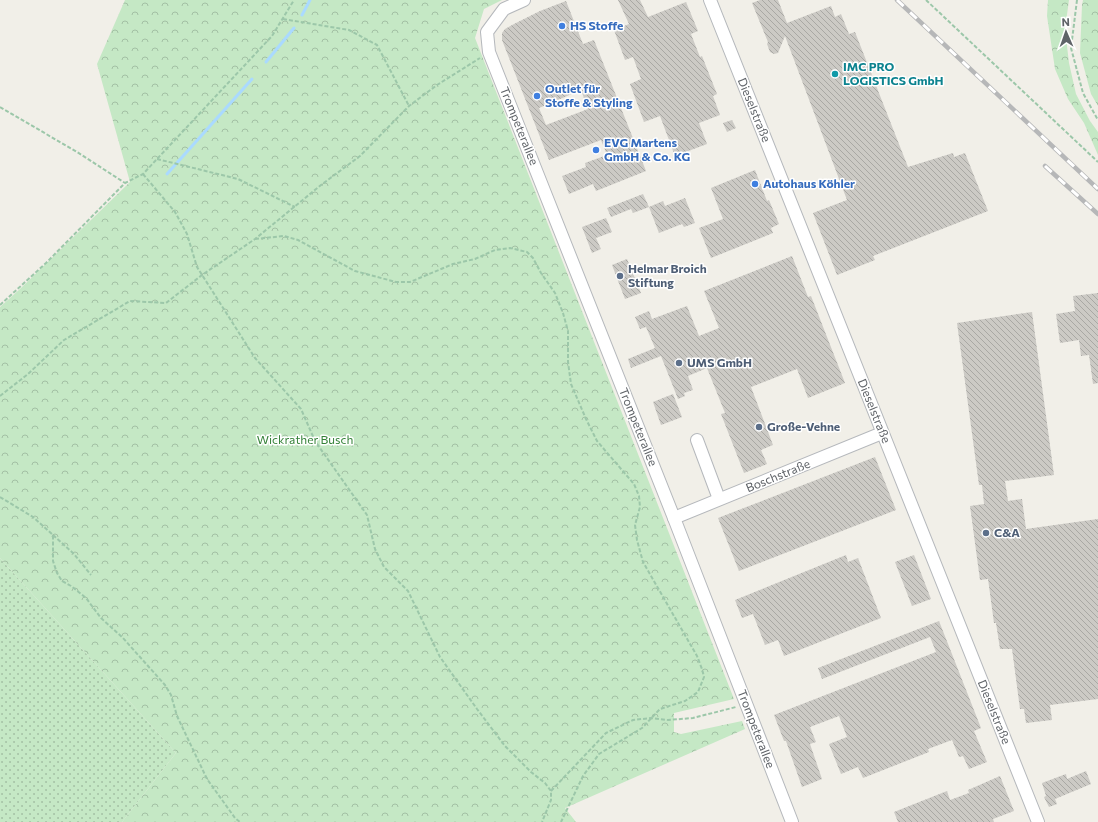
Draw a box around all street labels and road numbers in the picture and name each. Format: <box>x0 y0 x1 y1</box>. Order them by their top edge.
street label: Dieselstraße <box>736 75 774 144</box>
street label: Trompeterallee <box>498 84 542 167</box>
street label: Dieselstraße <box>856 376 894 445</box>
street label: Trompeterallee <box>617 385 661 468</box>
street label: Boschstraße <box>743 456 812 494</box>
street label: Dieselstraße <box>976 677 1014 746</box>
street label: Trompeterallee <box>736 687 778 770</box>

